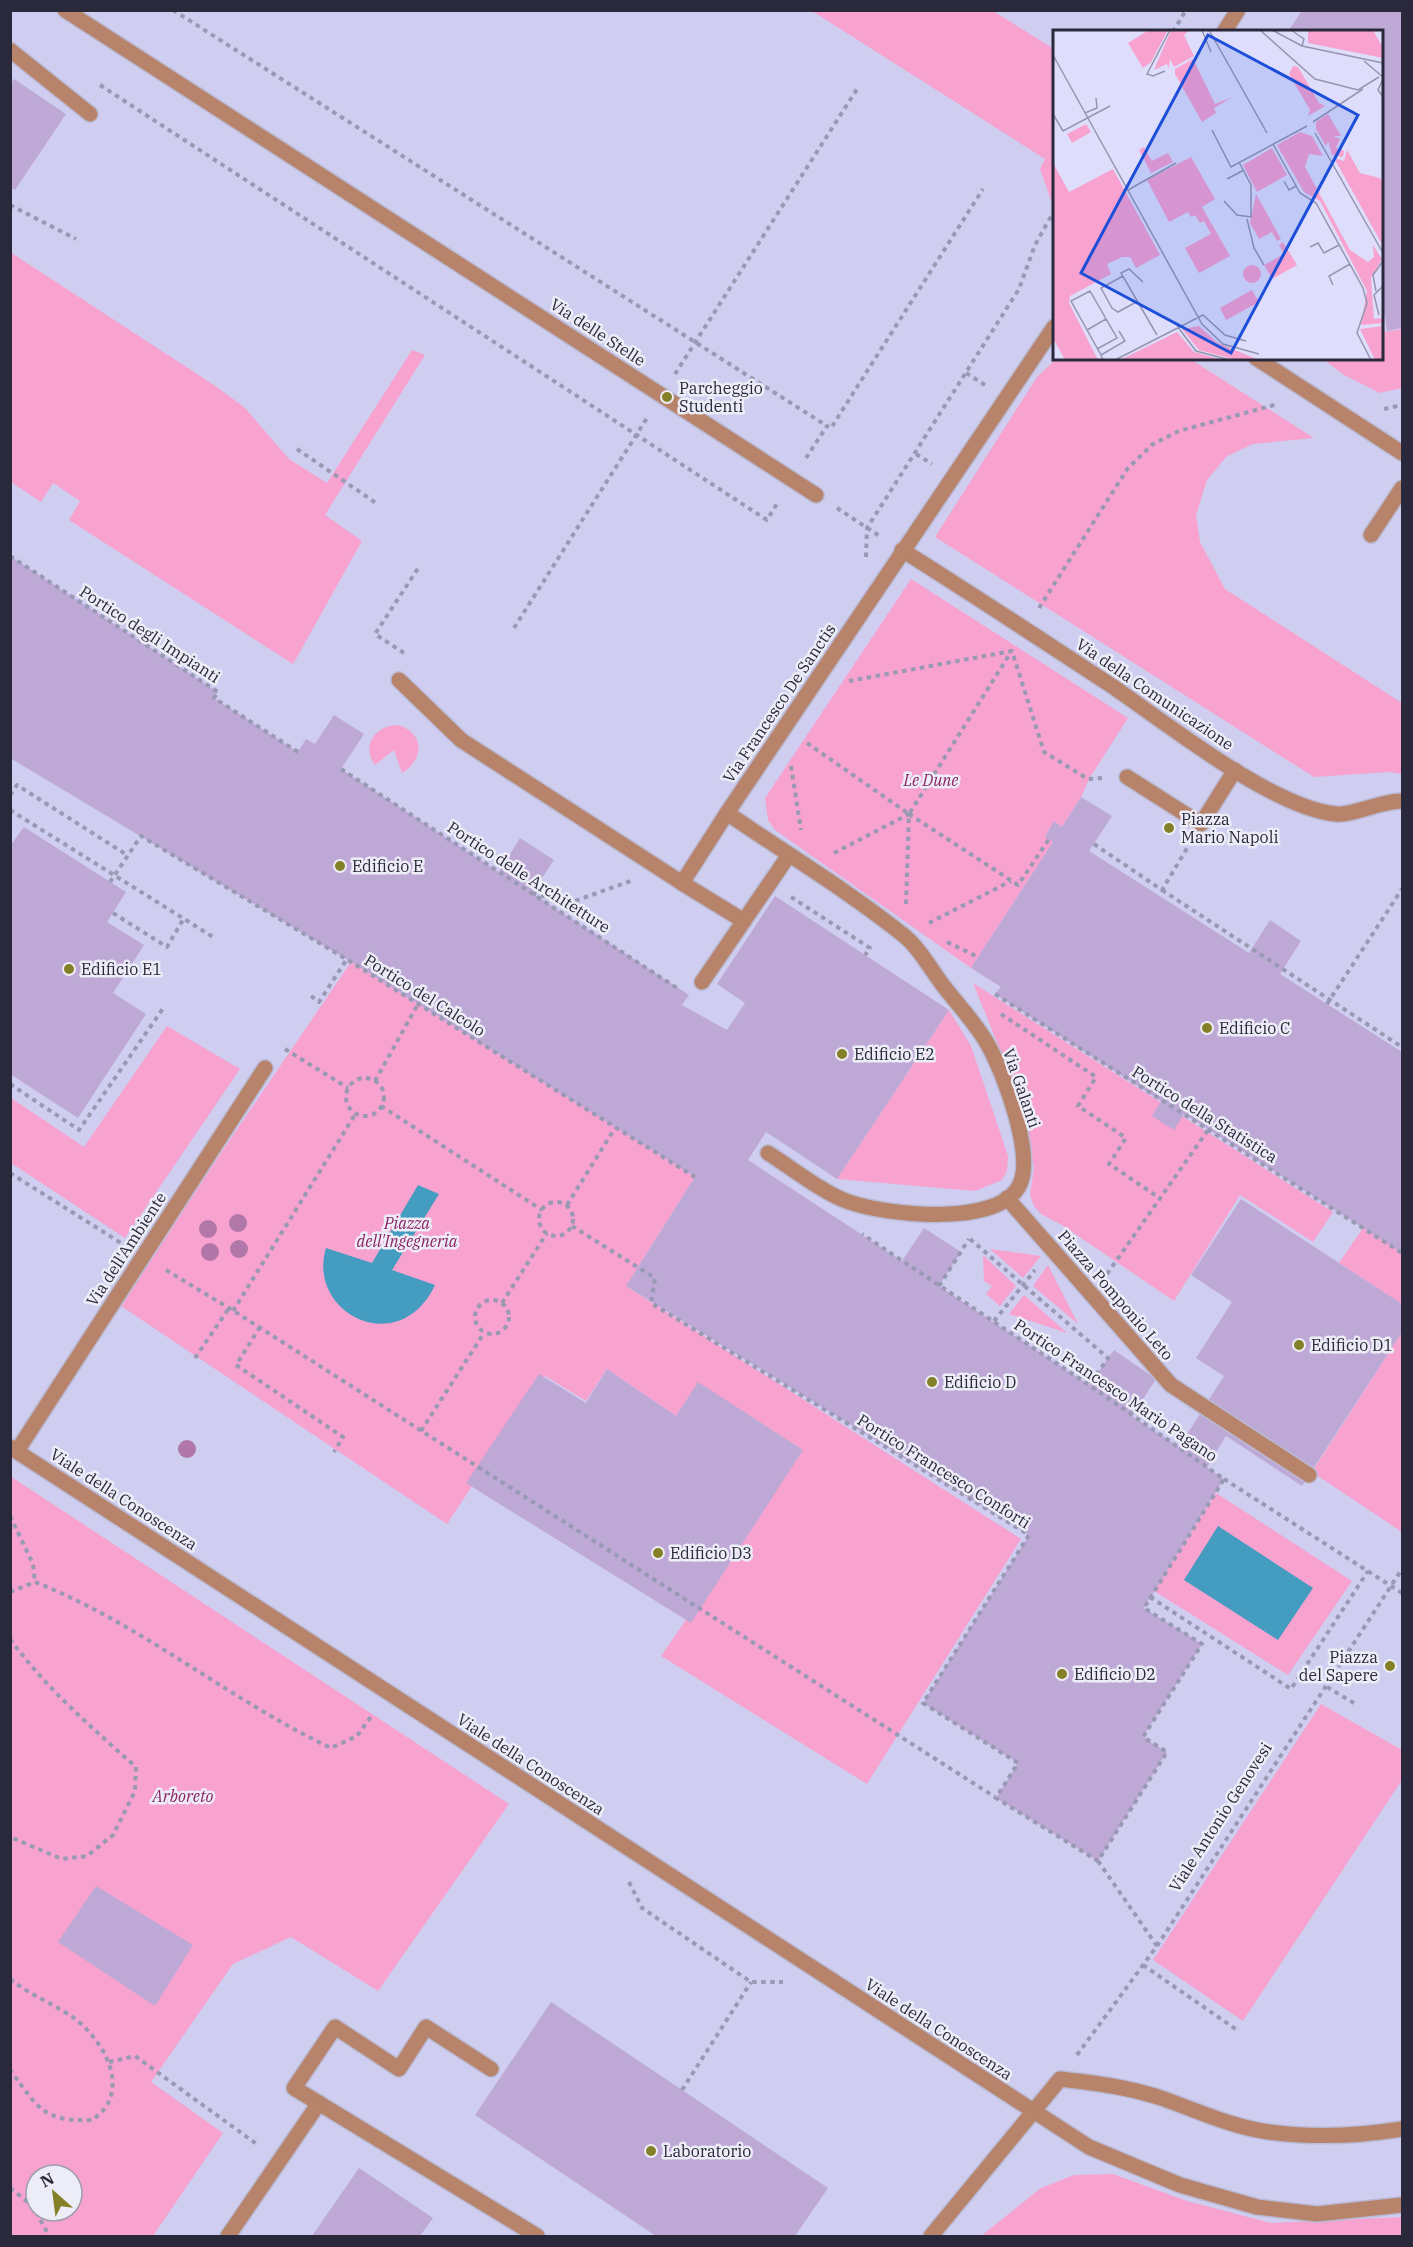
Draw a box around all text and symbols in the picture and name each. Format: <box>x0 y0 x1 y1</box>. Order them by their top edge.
inset map <box>1053 30 1383 360</box>
street label: Via delle Stelle <box>547 294 649 370</box>
place label: Parcheggio Studenti <box>679 378 763 416</box>
marker: Parcheggio Studenti <box>660 390 674 404</box>
street label: Portico degli Impianti <box>76 581 224 687</box>
street label: Via Francesco De Sanctis <box>718 620 840 786</box>
street label: Via della Comunicazione <box>1072 634 1238 754</box>
park label: Le Dune <box>902 770 959 790</box>
place label: Piazza Mario Napoli <box>1181 809 1279 847</box>
street label: Portico delle Architetture <box>444 817 614 937</box>
marker: Piazza Mario Napoli <box>1162 821 1176 835</box>
place label: Edificio E <box>352 856 423 876</box>
marker: Edificio E <box>333 859 347 873</box>
street label: Portico del Calcolo <box>361 950 489 1040</box>
place label: Edificio E1 <box>81 959 162 979</box>
marker: Edificio E1 <box>62 962 76 976</box>
place label: Edificio C <box>1219 1018 1290 1038</box>
marker: Edificio C <box>1200 1021 1214 1035</box>
place label: Edificio E2 <box>854 1044 935 1064</box>
street label: Via Galanti <box>999 1046 1045 1130</box>
marker: Edificio E2 <box>835 1047 849 1061</box>
street label: Portico della Statistica <box>1129 1061 1282 1167</box>
street label: Via dell'Ambiente <box>82 1188 170 1310</box>
park label: Piazza dell'Ingegneria <box>357 1213 458 1251</box>
street label: Piazza Pomponio Leto <box>1054 1226 1178 1364</box>
street label: Portico Francesco Mario Pagano <box>1010 1314 1222 1466</box>
place label: Edificio D1 <box>1311 1335 1393 1355</box>
marker: Edificio D1 <box>1292 1338 1306 1352</box>
place label: Edificio D <box>944 1372 1016 1392</box>
marker: Edificio D <box>925 1375 939 1389</box>
street label: Portico Francesco Conforti <box>854 1409 1034 1533</box>
street label: Viale della Conoscenza <box>47 1444 202 1554</box>
place label: Edificio D3 <box>670 1543 752 1563</box>
marker: Edificio D3 <box>651 1546 665 1560</box>
place label: Piazza del Sapere <box>1299 1647 1378 1685</box>
marker: Piazza del Sapere <box>1383 1659 1397 1673</box>
place label: Edificio D2 <box>1074 1664 1156 1684</box>
marker: Edificio D2 <box>1055 1667 1069 1681</box>
street label: Viale della Conoscenza <box>454 1709 609 1819</box>
street label: Viale Antonio Genovesi <box>1164 1739 1276 1895</box>
park label: Arboreto <box>152 1786 213 1806</box>
street label: Viale della Conoscenza <box>862 1974 1017 2084</box>
place label: Laboratorio <box>663 2141 751 2161</box>
marker: Laboratorio <box>644 2144 658 2158</box>
north arrow <box>24 2163 84 2223</box>
text: N <box>37 2168 57 2192</box>

